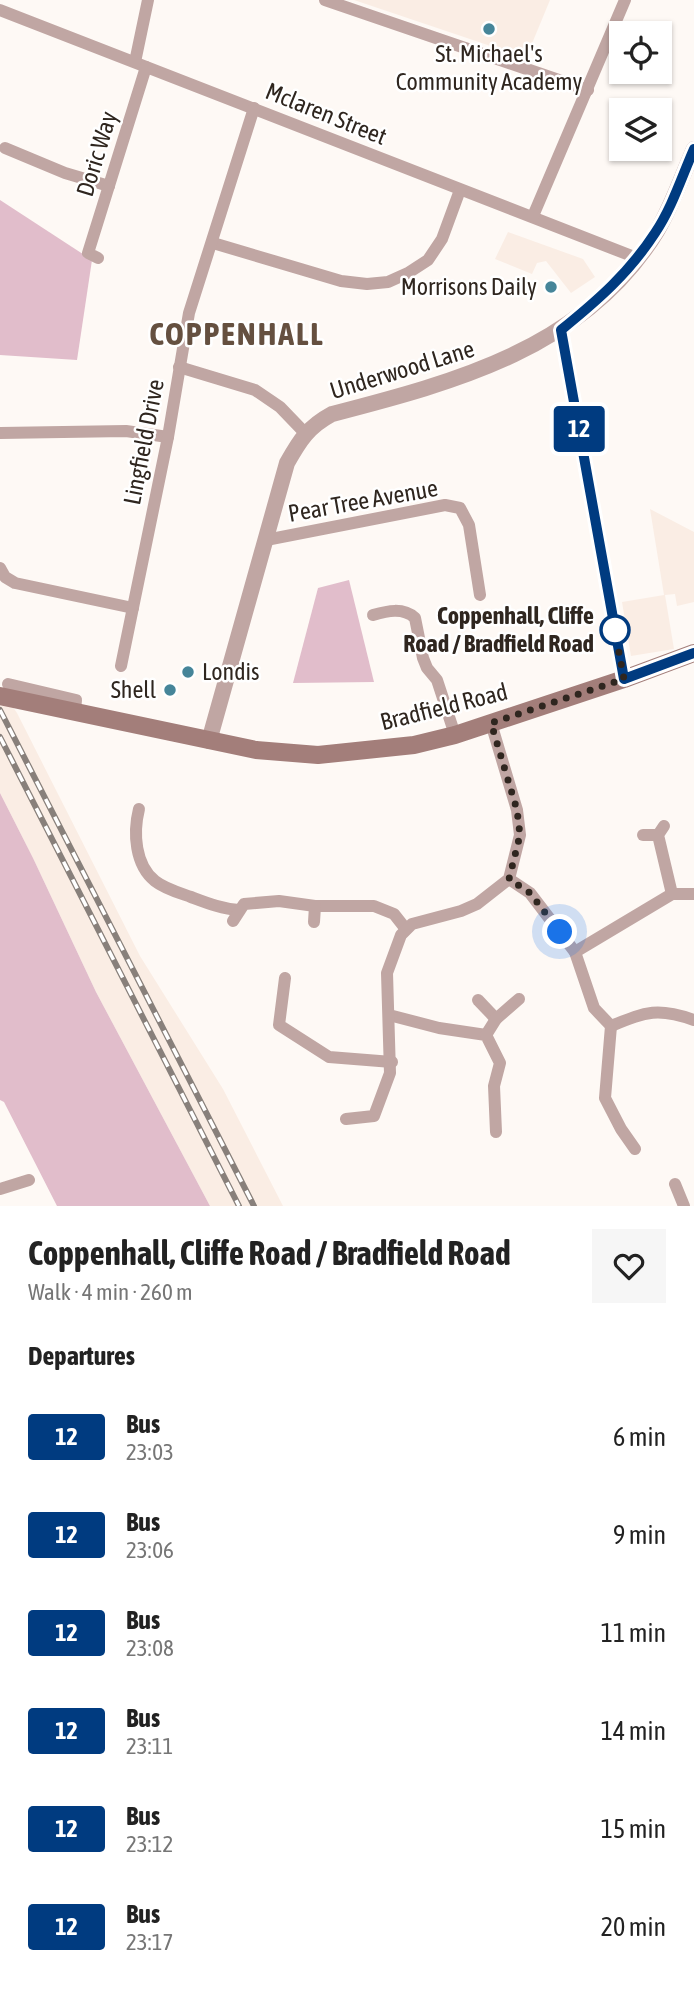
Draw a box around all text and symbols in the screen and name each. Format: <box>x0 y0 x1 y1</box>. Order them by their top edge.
marker: St. Michael's Community Academy <box>481 21 497 37</box>
map controls <box>609 21 672 161</box>
button: locate <box>609 21 672 84</box>
place label: St. Michael's Community Academy <box>396 40 582 95</box>
street label: Mclaren Street <box>262 77 391 150</box>
button: layers <box>609 98 672 161</box>
street label: Doric Way <box>71 108 122 200</box>
place label: Morrisons Daily <box>401 273 537 300</box>
marker: Morrisons Daily <box>543 279 559 295</box>
district label: COPPENHALL <box>149 315 325 352</box>
street label: Underwood Lane <box>326 335 477 404</box>
street label: Lingfield Drive <box>118 377 169 507</box>
line badge: 12 <box>548 406 610 452</box>
text: 12 <box>568 415 590 442</box>
street label: Pear Tree Avenue <box>286 474 440 527</box>
place label: Coppenhall, Cliffe Road / Bradfield Road <box>403 602 594 657</box>
marker: Coppenhall, Cliffe Road / Bradfield Road <box>600 615 630 645</box>
place label: Londis <box>202 658 260 685</box>
marker: Londis <box>180 664 196 680</box>
place label: Shell <box>111 676 157 703</box>
street label: Bradfield Road <box>377 678 510 735</box>
marker: Shell <box>162 682 178 698</box>
your location <box>542 914 577 949</box>
button: heart <box>592 1229 666 1303</box>
text: Coppenhall, Cliffe Road / Bradfield Road <box>28 1234 511 1272</box>
text: Walk · 4 min · 260 m <box>28 1279 192 1305</box>
text: Departures <box>28 1341 135 1371</box>
text: Bus <box>126 1409 160 1439</box>
text: 6 min <box>613 1422 666 1452</box>
text: 12 <box>55 1423 78 1450</box>
text: 23:03 <box>126 1439 174 1465</box>
text: Bus <box>126 1507 160 1537</box>
text: 9 min <box>613 1520 666 1550</box>
text: 12 <box>55 1521 78 1548</box>
text: 23:06 <box>126 1537 174 1563</box>
text: Bus <box>126 1605 160 1635</box>
text: 11 min <box>601 1618 666 1648</box>
text: 12 <box>55 1619 78 1646</box>
text: 23:08 <box>126 1635 174 1661</box>
text: Bus <box>126 1703 160 1733</box>
text: 14 min <box>601 1716 666 1746</box>
text: 12 <box>55 1717 78 1744</box>
text: 23:11 <box>126 1733 173 1759</box>
text: Bus <box>126 1801 160 1831</box>
text: 15 min <box>601 1814 666 1844</box>
text: 12 <box>55 1815 78 1842</box>
text: 23:12 <box>126 1831 173 1857</box>
text: Bus <box>126 1899 160 1929</box>
text: 20 min <box>601 1912 666 1942</box>
text: 12 <box>55 1913 78 1940</box>
text: 23:17 <box>126 1929 173 1955</box>

